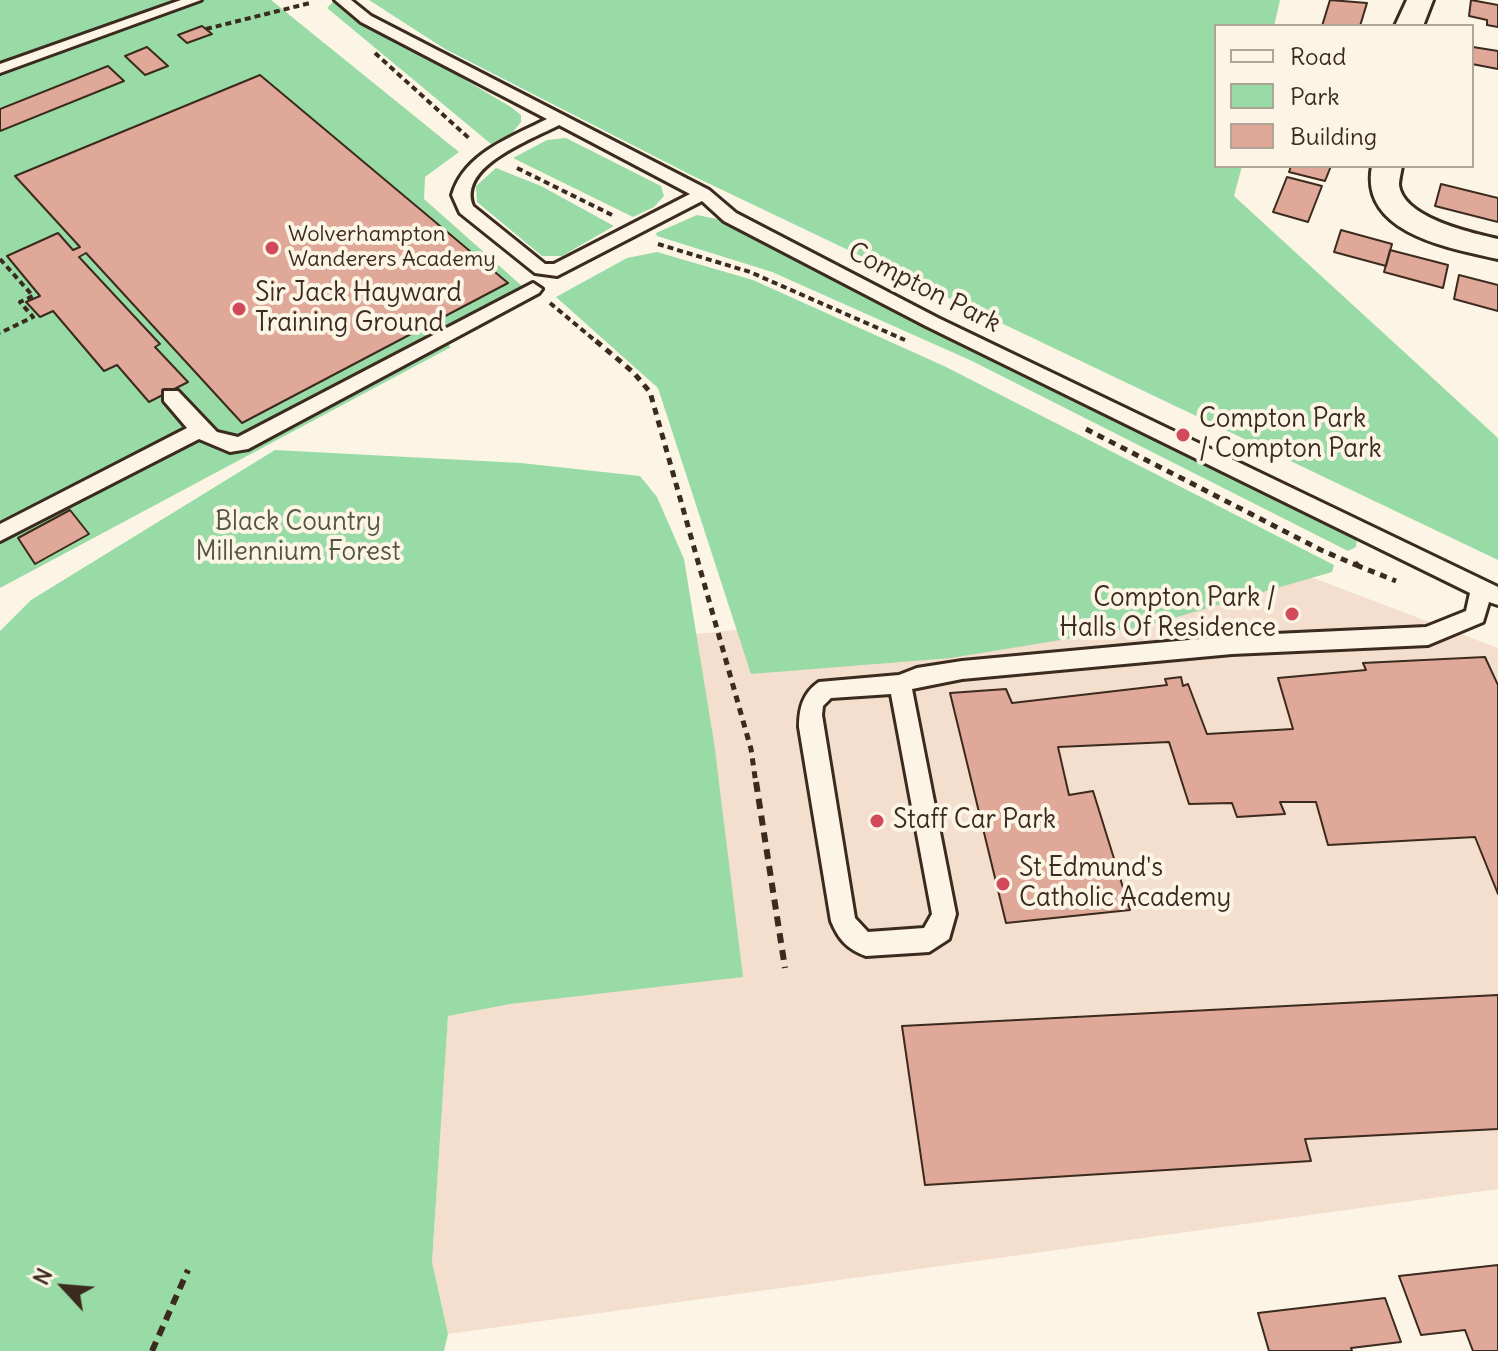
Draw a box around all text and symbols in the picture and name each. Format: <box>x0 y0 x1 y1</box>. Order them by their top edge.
legend <box>1214 24 1474 168</box>
text: Road <box>1290 41 1346 71</box>
text: Park <box>1290 81 1340 111</box>
text: Building <box>1290 121 1377 151</box>
place label: Wolverhampton Wanderers Academy <box>288 222 496 274</box>
street label: Compton Park <box>842 236 1006 340</box>
marker: Wolverhampton Wanderers Academy <box>263 239 281 257</box>
place label: Sir Jack Hayward Training Ground <box>255 278 462 340</box>
marker: Sir Jack Hayward Training Ground <box>230 300 248 318</box>
place label: Compton Park / Compton Park <box>1199 404 1382 466</box>
marker: Compton Park / Compton Park <box>1174 426 1192 444</box>
park label: Black Country Millennium Forest <box>195 507 401 568</box>
place label: Compton Park / Halls Of Residence <box>1059 583 1276 644</box>
marker: Compton Park / Halls Of Residence <box>1283 605 1301 623</box>
place label: Staff Car Park <box>893 805 1056 837</box>
marker: Staff Car Park <box>868 812 886 830</box>
place label: St Edmund's Catholic Academy <box>1019 853 1231 914</box>
marker: St Edmund's Catholic Academy <box>994 875 1012 893</box>
north arrow <box>24 1247 104 1327</box>
text: N <box>27 1264 58 1289</box>

